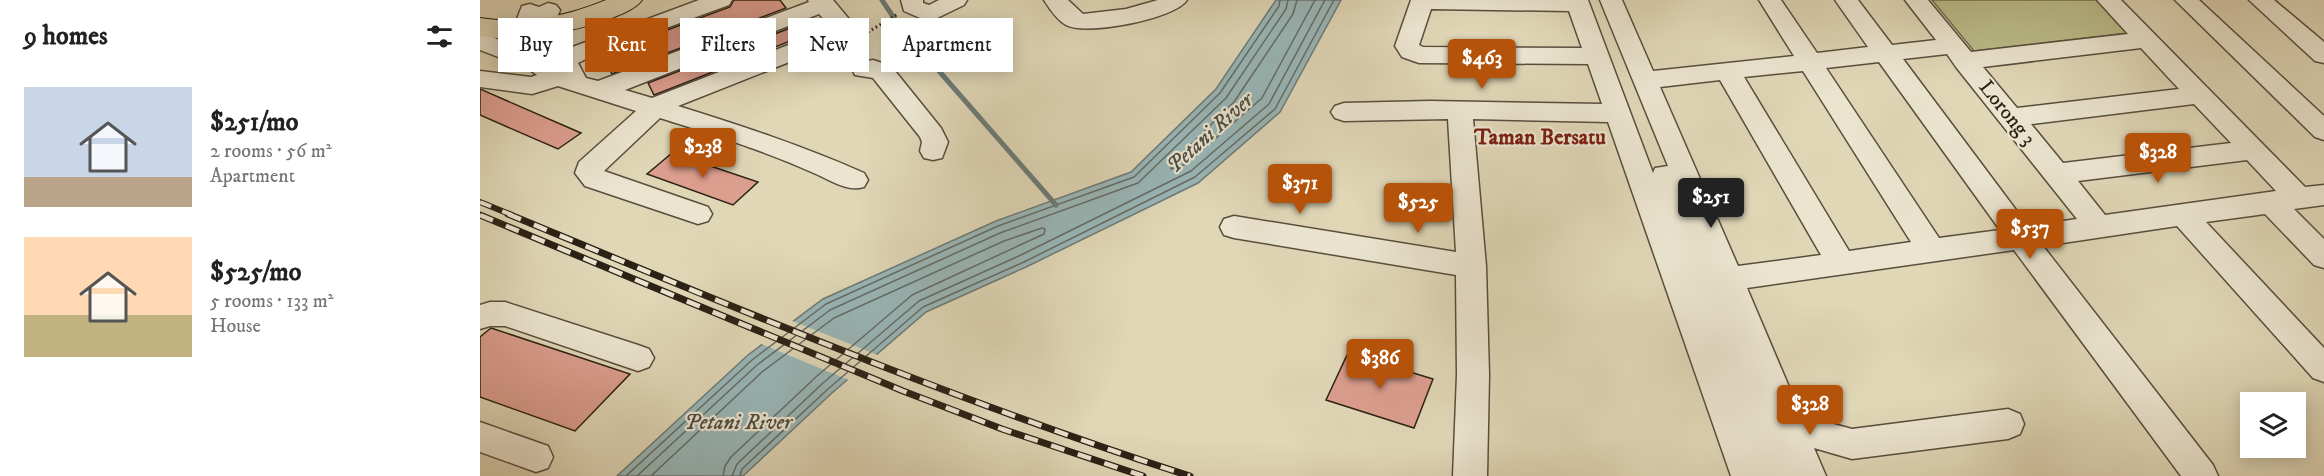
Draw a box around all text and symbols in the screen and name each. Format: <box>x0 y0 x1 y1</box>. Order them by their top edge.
chip: Buy <box>498 18 573 72</box>
chip: Rent <box>585 18 668 72</box>
chip: Filters <box>680 18 776 72</box>
chip: New <box>788 18 869 72</box>
chip: Apartment <box>881 18 1013 72</box>
text: 9 homes <box>24 20 108 53</box>
icon: filters <box>423 20 456 53</box>
pin: $463 <box>1446 39 1518 90</box>
text: $463 <box>1462 46 1502 71</box>
street label: Lorong 3 <box>1973 75 2041 151</box>
water label: Petani River <box>1161 86 1261 179</box>
text: $251/mo <box>210 106 298 139</box>
icon: home <box>72 111 144 183</box>
district label: Taman Bersatu <box>1473 124 1606 151</box>
pin: $238 <box>667 128 739 179</box>
pin: $328 <box>2122 133 2194 184</box>
text: $238 <box>684 135 722 160</box>
text: 2 rooms · 56 m² <box>210 139 332 164</box>
text: $328 <box>2139 140 2177 165</box>
text: Apartment <box>210 164 295 189</box>
pin: $371 <box>1264 164 1336 215</box>
text: $371 <box>1282 171 1318 196</box>
pin: $251 <box>1675 178 1747 229</box>
pin: $525 <box>1382 183 1454 234</box>
text: $251 <box>1692 185 1730 210</box>
text: $525 <box>1398 190 1438 215</box>
pin: $537 <box>1994 209 2066 260</box>
text: $537 <box>2011 216 2049 241</box>
text: $525/mo <box>210 256 301 289</box>
icon: home <box>72 261 144 333</box>
text: 5 rooms · 133 m² <box>210 289 334 314</box>
text: House <box>210 314 261 339</box>
pin: $386 <box>1344 339 1416 390</box>
text: $386 <box>1361 346 1399 371</box>
pin: $328 <box>1774 385 1846 436</box>
text: $328 <box>1791 392 1829 417</box>
map controls <box>2240 392 2306 458</box>
button: layers <box>2240 392 2306 458</box>
water label: Petani River <box>684 409 794 436</box>

